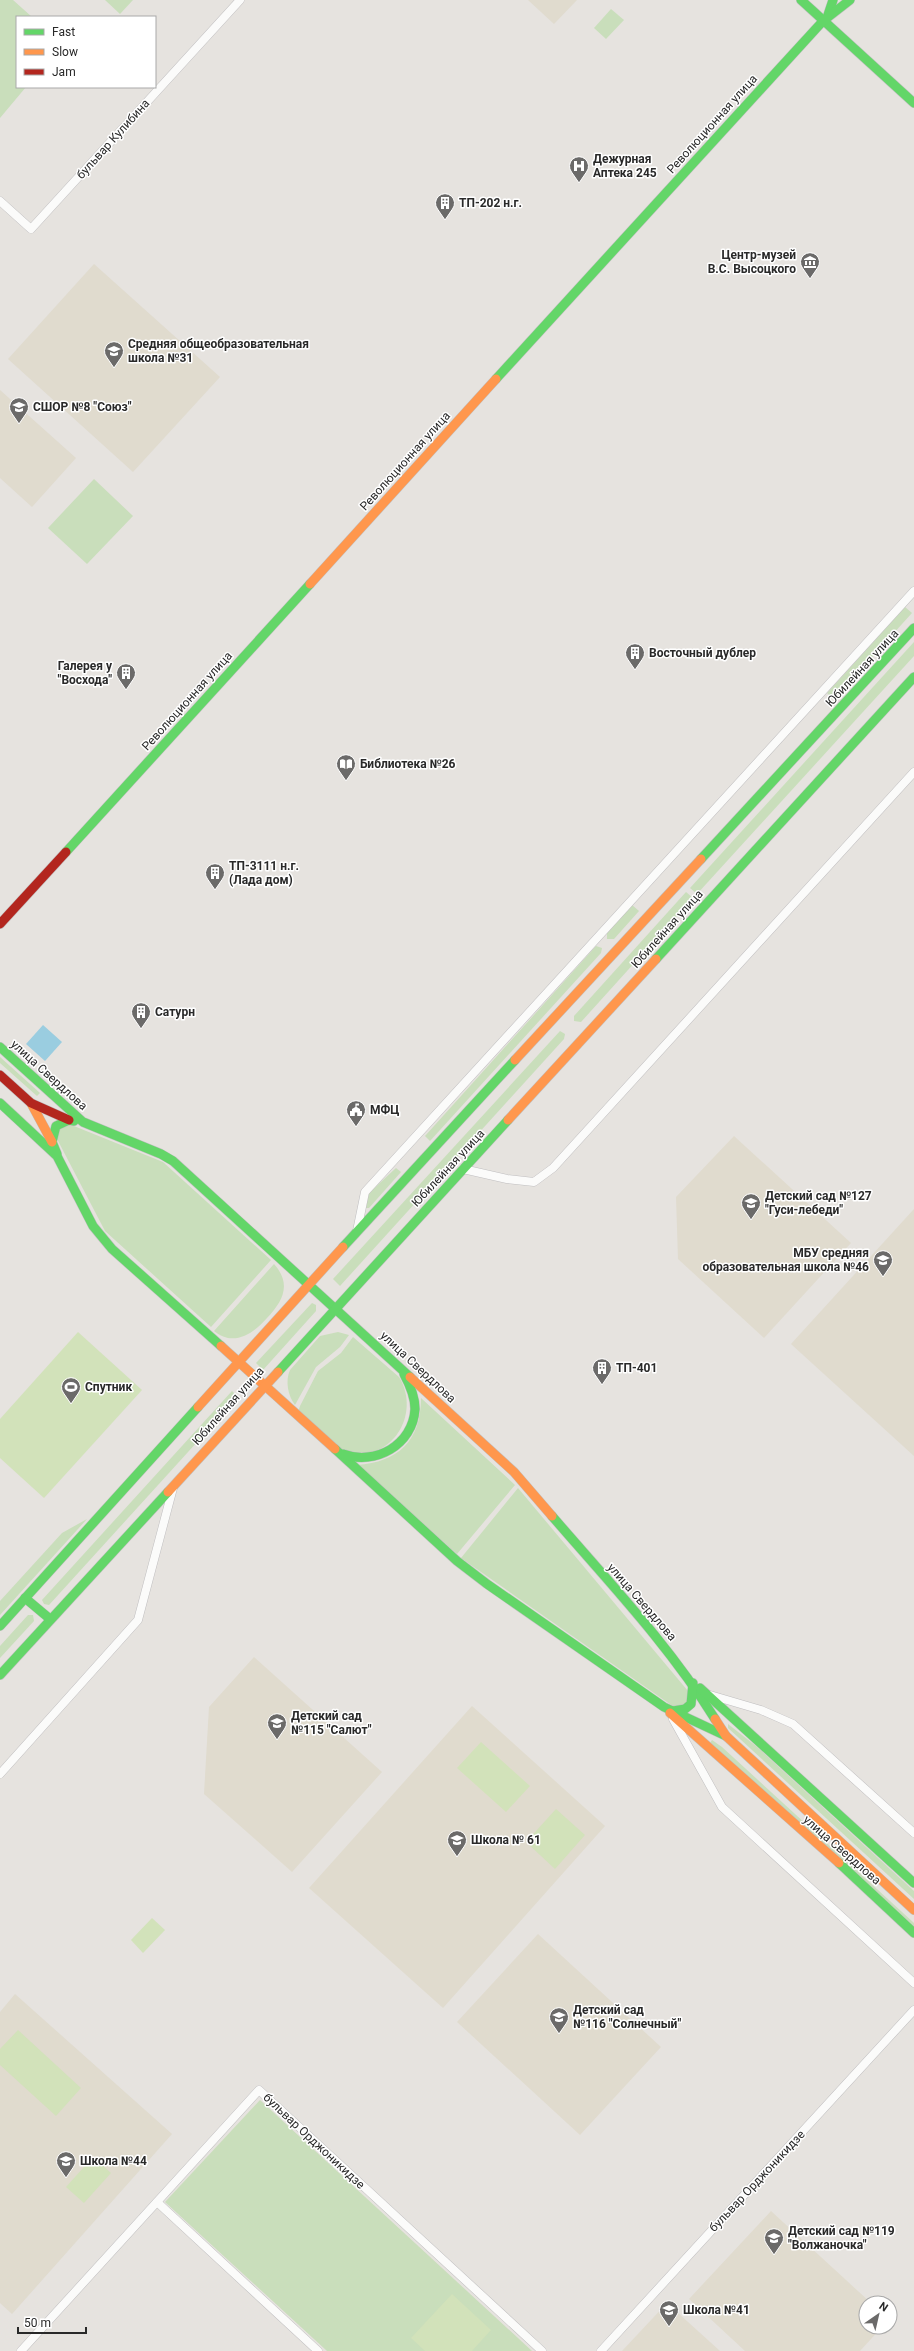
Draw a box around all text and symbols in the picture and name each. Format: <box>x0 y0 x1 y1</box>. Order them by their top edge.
legend <box>16 16 156 88</box>
text: Fast <box>52 25 75 39</box>
text: Slow <box>52 45 78 59</box>
text: Jam <box>52 65 76 79</box>
street label: Революционная улица <box>664 72 760 176</box>
street label: бульвар Кулибина <box>74 96 152 182</box>
place label: Дежурная Аптека 245 <box>593 152 657 180</box>
hospital icon: Дежурная Аптека 245 <box>568 155 590 183</box>
building icon: ТП-202 н.г. <box>434 192 456 220</box>
place label: ТП-202 н.г. <box>459 196 522 210</box>
place label: Центр-музей В.С. Высоцкого <box>708 248 796 276</box>
museum icon: Центр-музей В.С. Высоцкого <box>799 251 821 279</box>
place label: Средняя общеобразовательная школа №31 <box>128 337 309 365</box>
school or university icon: Средняя общеобразовательная школа №31 <box>103 340 125 368</box>
school or university icon: СШОР №8 "Союз" <box>8 396 30 424</box>
place label: СШОР №8 "Союз" <box>33 400 132 414</box>
street label: Революционная улица <box>357 409 453 513</box>
street label: Юбилейная улица <box>823 627 901 709</box>
building icon: Восточный дублер <box>624 642 646 670</box>
place label: Восточный дублер <box>649 646 756 660</box>
street label: Революционная улица <box>139 649 235 753</box>
place label: Галерея у "Восхода" <box>58 659 113 687</box>
building icon: Галерея у "Восхода" <box>115 662 137 690</box>
library icon: Библиотека №26 <box>335 753 357 781</box>
place label: Библиотека №26 <box>360 757 456 771</box>
place label: ТП-3111 н.г. (Лада дом) <box>229 859 299 887</box>
building icon: ТП-3111 н.г. (Лада дом) <box>204 862 226 890</box>
street label: Юбилейная улица <box>628 887 706 971</box>
building icon: Сатурн <box>130 1001 152 1029</box>
place label: Сатурн <box>155 1005 195 1019</box>
street label: улица Свердлова <box>8 1037 90 1113</box>
public building icon: МФЦ <box>345 1099 367 1127</box>
place label: МФЦ <box>370 1103 399 1117</box>
street label: Юбилейная улица <box>409 1127 487 1209</box>
place label: Детский сад №127 "Гуси-лебеди" <box>765 1189 872 1217</box>
school or university icon: Детский сад №127 "Гуси-лебеди" <box>740 1192 762 1220</box>
place label: МБУ средняя образовательная школа №46 <box>702 1246 869 1274</box>
school or university icon: МБУ средняя образовательная школа №46 <box>872 1249 894 1277</box>
street label: улица Свердлова <box>377 1328 459 1406</box>
building icon: ТП-401 <box>591 1357 613 1385</box>
place label: ТП-401 <box>616 1361 657 1375</box>
street label: Юбилейная улица <box>189 1364 267 1448</box>
sports icon: Спутник <box>60 1376 82 1404</box>
place label: Спутник <box>85 1380 132 1394</box>
street label: улица Свердлова <box>605 1560 679 1644</box>
place label: Детский сад №115 "Салют" <box>291 1709 372 1737</box>
school or university icon: Детский сад №115 "Салют" <box>266 1712 288 1740</box>
street label: улица Свердлова <box>800 1813 884 1887</box>
school or university icon: Школа № 61 <box>446 1829 468 1857</box>
place label: Школа № 61 <box>471 1833 541 1847</box>
place label: Детский сад №116 "Солнечный" <box>573 2003 681 2031</box>
school or university icon: Детский сад №116 "Солнечный" <box>548 2006 570 2034</box>
street label: бульвар Орджоникидзе <box>260 2090 368 2192</box>
street label: бульвар Орджоникидзе <box>706 2127 808 2235</box>
school or university icon: Школа №44 <box>55 2150 77 2178</box>
place label: Школа №44 <box>80 2154 147 2168</box>
place label: Детский сад №119 "Волжаночка" <box>788 2224 895 2252</box>
school or university icon: Детский сад №119 "Волжаночка" <box>763 2227 785 2255</box>
north arrow <box>858 2295 898 2335</box>
school or university icon: Школа №41 <box>658 2299 680 2327</box>
text: N <box>876 2300 890 2315</box>
place label: Школа №41 <box>683 2303 750 2317</box>
scale bar <box>18 2309 86 2335</box>
text: 50 m <box>24 2316 51 2330</box>

